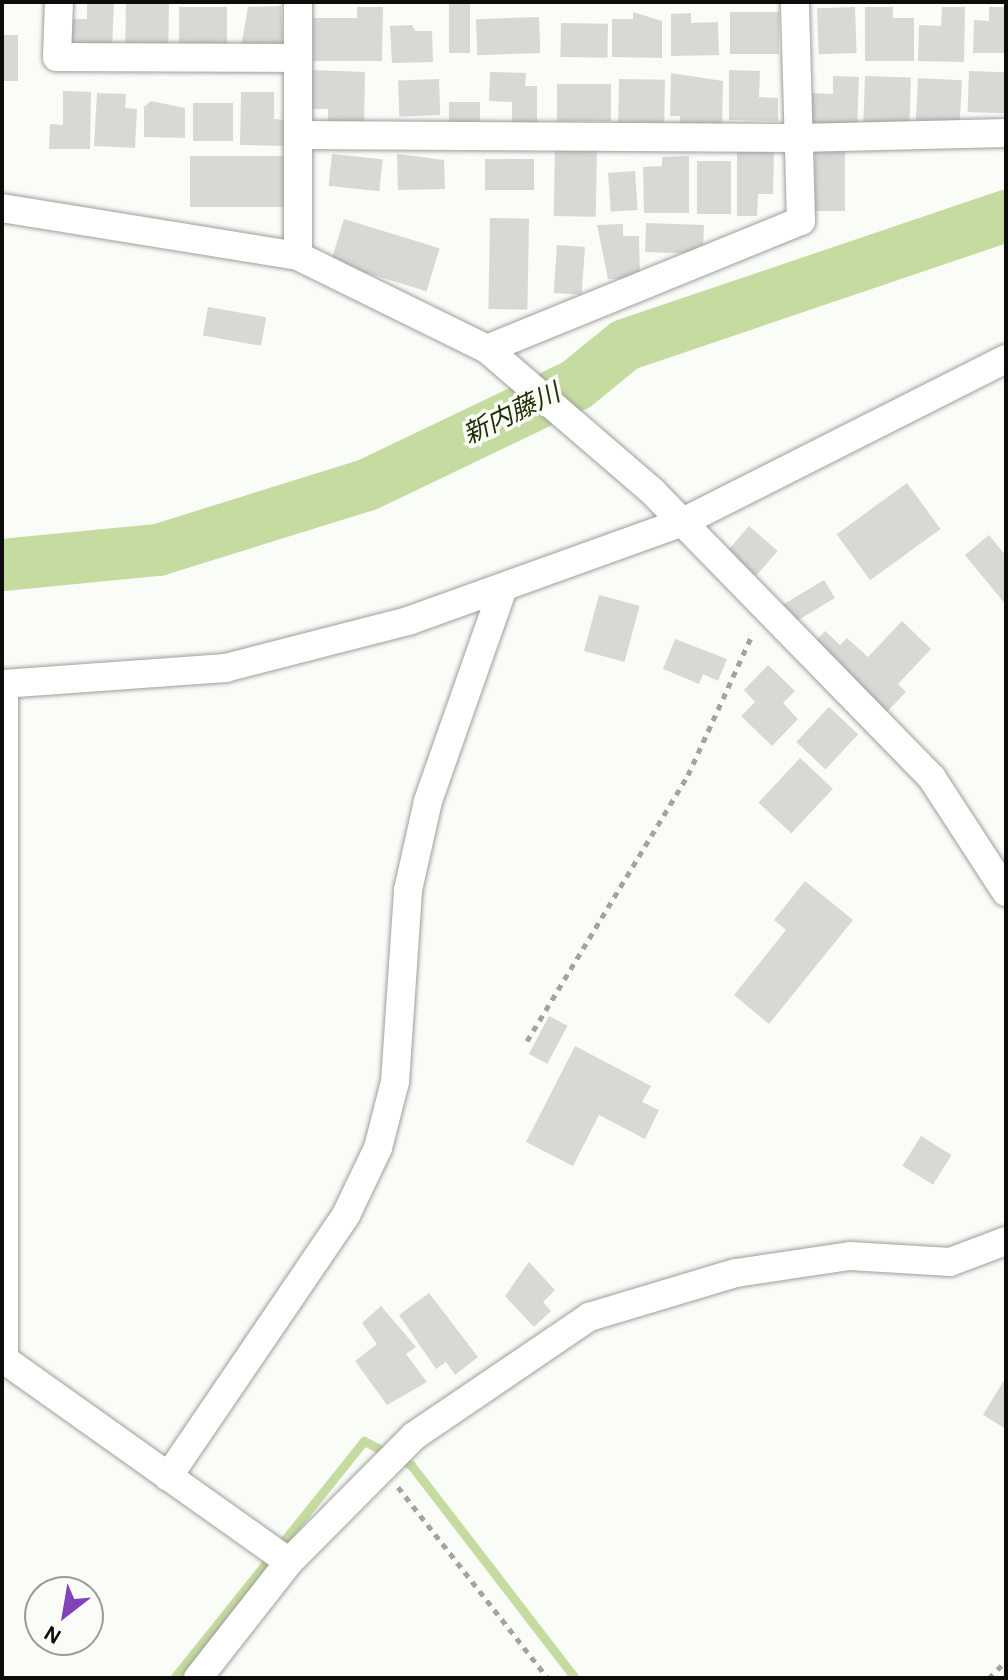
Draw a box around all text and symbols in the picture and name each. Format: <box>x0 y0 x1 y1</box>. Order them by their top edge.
water label: 新内藤川 <box>458 378 566 452</box>
north arrow <box>24 1576 104 1656</box>
text: N <box>40 1621 65 1648</box>

